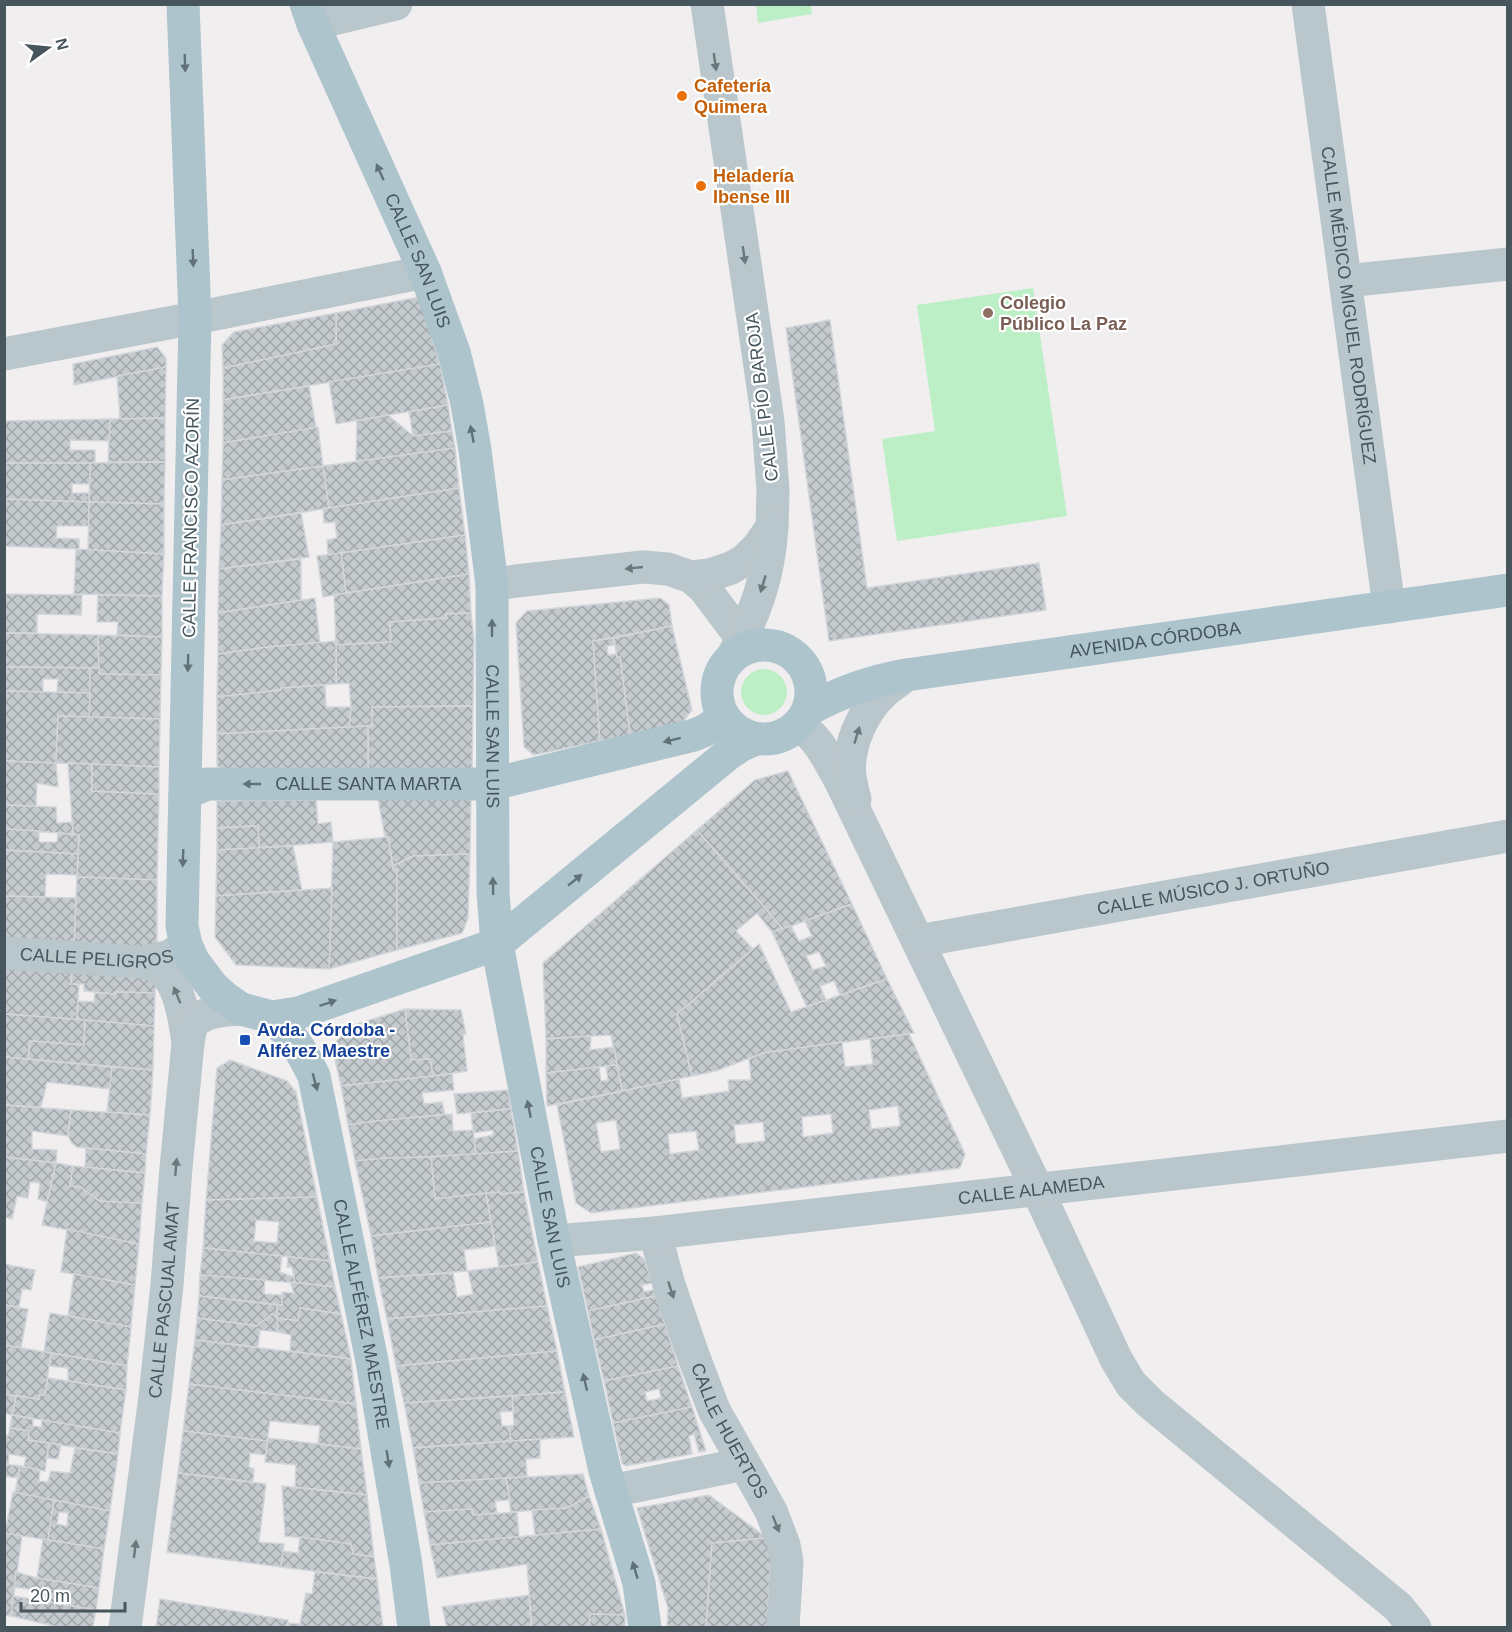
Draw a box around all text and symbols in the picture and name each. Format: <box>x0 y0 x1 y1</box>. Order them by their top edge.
north arrow <box>18 18 78 78</box>
text: N <box>52 36 72 52</box>
one-way arrow <box>181 53 190 72</box>
one-way arrow <box>711 53 720 72</box>
place label: Cafetería Quimera <box>694 76 772 117</box>
marker: Cafetería Quimera <box>675 89 689 103</box>
street label: CALLE MÉDICO MIGUEL RODRÍGUEZ <box>1317 145 1380 466</box>
one-way arrow <box>375 163 384 181</box>
place label: Heladería Ibense III <box>713 166 795 207</box>
marker: Heladería Ibense III <box>694 179 708 193</box>
street label: CALLE SAN LUIS <box>381 190 454 331</box>
one-way arrow <box>739 246 748 265</box>
one-way arrow <box>188 248 197 267</box>
place label: Colegio Público La Paz <box>1000 293 1127 334</box>
marker: Colegio Público La Paz <box>981 306 995 320</box>
street label: CALLE PÍO BAROJA <box>742 311 782 483</box>
street label: CALLE FRANCISCO AZORÍN <box>179 398 203 638</box>
one-way arrow <box>467 424 476 443</box>
one-way arrow <box>624 563 643 573</box>
one-way arrow <box>758 575 767 593</box>
one-way arrow <box>487 618 497 637</box>
street label: AVENIDA CÓRDOBA <box>1068 618 1242 662</box>
one-way arrow <box>183 653 193 672</box>
street label: CALLE SAN LUIS <box>482 664 503 808</box>
one-way arrow <box>853 726 862 744</box>
one-way arrow <box>663 736 682 746</box>
street label: CALLE SANTA MARTA <box>275 774 461 794</box>
one-way arrow <box>242 779 261 789</box>
one-way arrow <box>179 848 188 867</box>
street label: CALLE MÚSICO J. ORTUÑO <box>1095 858 1331 919</box>
one-way arrow <box>567 874 582 887</box>
one-way arrow <box>488 876 498 895</box>
street label: CALLE PELIGROS <box>19 944 175 972</box>
one-way arrow <box>172 986 181 1004</box>
one-way arrow <box>319 997 337 1007</box>
place label: Avda. Córdoba - Alférez Maestre <box>257 1020 395 1061</box>
marker: Avda. Córdoba - Alférez Maestre <box>238 1033 252 1047</box>
one-way arrow <box>311 1073 320 1091</box>
one-way arrow <box>524 1099 533 1118</box>
street label: CALLE SAN LUIS <box>526 1144 574 1290</box>
one-way arrow <box>171 1157 181 1176</box>
street label: CALLE ALAMEDA <box>957 1172 1105 1208</box>
street label: CALLE ALFÉREZ MAESTRE <box>329 1197 393 1431</box>
street label: CALLE PASCUAL AMAT <box>145 1202 183 1399</box>
one-way arrow <box>667 1281 676 1299</box>
street label: CALLE HUERTOS <box>687 1360 772 1502</box>
one-way arrow <box>580 1372 590 1391</box>
one-way arrow <box>384 1450 393 1469</box>
one-way arrow <box>772 1515 781 1533</box>
one-way arrow <box>130 1539 140 1558</box>
one-way arrow <box>630 1561 640 1579</box>
scale bar <box>21 1575 124 1613</box>
text: 20 m <box>30 1586 70 1606</box>

